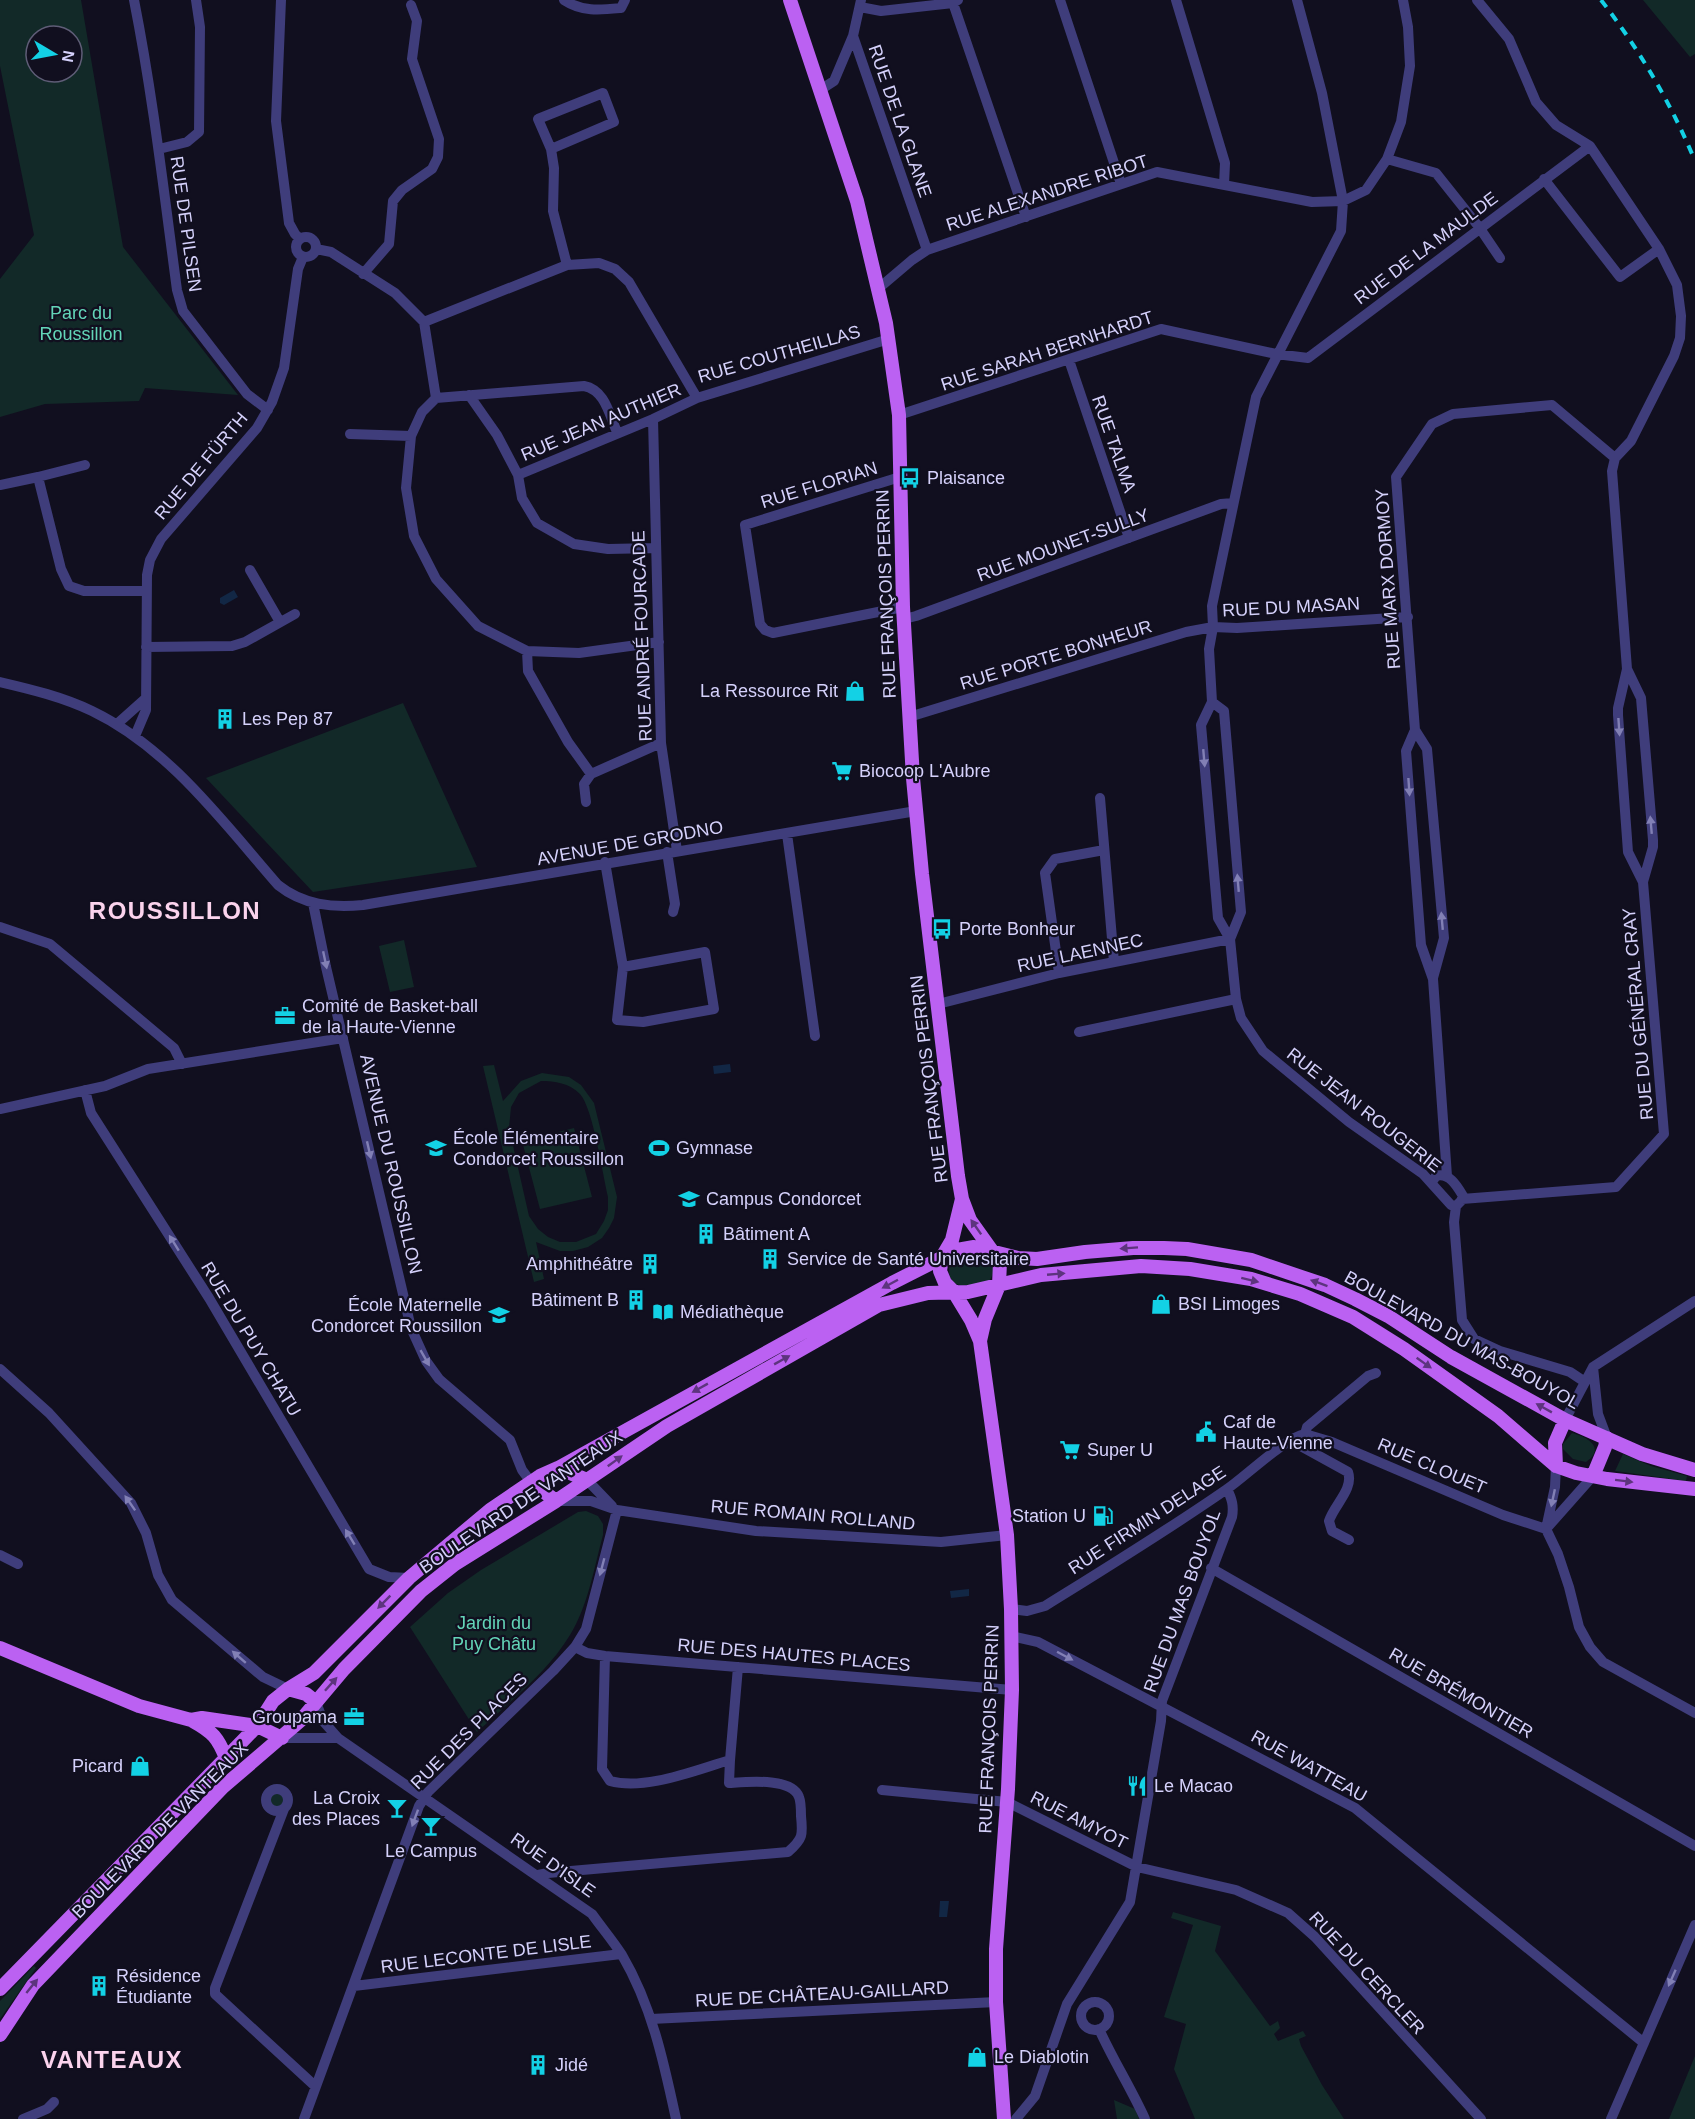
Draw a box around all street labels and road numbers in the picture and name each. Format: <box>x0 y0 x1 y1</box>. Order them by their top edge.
street label: RUE DE LA GLANE <box>864 42 936 200</box>
street label: RUE ALEXANDRE RIBOT <box>944 151 1150 235</box>
street label: RUE DE PILSEN <box>167 155 205 293</box>
street label: RUE DE LA MAULDE <box>1350 188 1502 308</box>
street label: RUE SARAH BERNHARDT <box>938 307 1156 395</box>
street label: RUE COUTHEILLAS <box>695 321 863 387</box>
street label: RUE JEAN AUTHIER <box>518 379 684 465</box>
street label: RUE TALMA <box>1088 393 1140 495</box>
street label: RUE DE FÜRTH <box>150 408 252 524</box>
street label: RUE FLORIAN <box>758 458 880 512</box>
street label: RUE MARX DORMOY <box>1372 488 1404 670</box>
street label: RUE FRANÇOIS PERRIN <box>872 489 900 699</box>
street label: RUE MOUNET-SULLY <box>974 505 1152 585</box>
street label: RUE ANDRÉ FOURCADE <box>628 530 656 742</box>
street label: RUE DU MASAN <box>1222 593 1360 621</box>
street label: RUE PORTE BONHEUR <box>958 616 1154 694</box>
street label: AVENUE DE GRODNO <box>535 817 725 869</box>
street label: RUE DU GÉNÉRAL CRAY <box>1619 907 1657 1121</box>
street label: RUE LAENNEC <box>1015 930 1145 976</box>
street label: RUE FRANÇOIS PERRIN <box>906 974 952 1184</box>
street label: RUE JEAN ROUGERIE <box>1283 1044 1445 1176</box>
street label: AVENUE DU ROUSSILLON <box>356 1052 426 1276</box>
street label: RUE DU PUY CHATU <box>197 1258 305 1420</box>
street label: BOULEVARD DU MAS-BOUYOL <box>1341 1267 1583 1413</box>
street label: BOULEVARD DE VANTEAUX <box>416 1426 626 1578</box>
street label: RUE CLOUET <box>1375 1434 1489 1498</box>
street label: RUE FIRMIN DELAGE <box>1065 1462 1229 1578</box>
street label: RUE ROMAIN ROLLAND <box>710 1496 916 1534</box>
street label: RUE DU MAS BOUYOL <box>1140 1507 1224 1695</box>
street label: RUE FRANÇOIS PERRIN <box>975 1624 1003 1834</box>
street label: RUE DES HAUTES PLACES <box>677 1635 911 1675</box>
street label: RUE BRÉMONTIER <box>1385 1644 1537 1742</box>
street label: RUE DES PLACES <box>407 1669 531 1793</box>
street label: RUE WATTEAU <box>1248 1726 1370 1806</box>
street label: BOULEVARD DE VANTEAUX <box>68 1738 252 1922</box>
street label: RUE AMYOT <box>1027 1787 1131 1853</box>
street label: RUE D'ISLE <box>507 1829 599 1901</box>
street label: RUE DU CERCLER <box>1305 1908 1429 2038</box>
street label: RUE LECONTE DE LISLE <box>380 1931 592 1977</box>
street label: RUE DE CHÂTEAU-GAILLARD <box>695 1977 949 2011</box>

